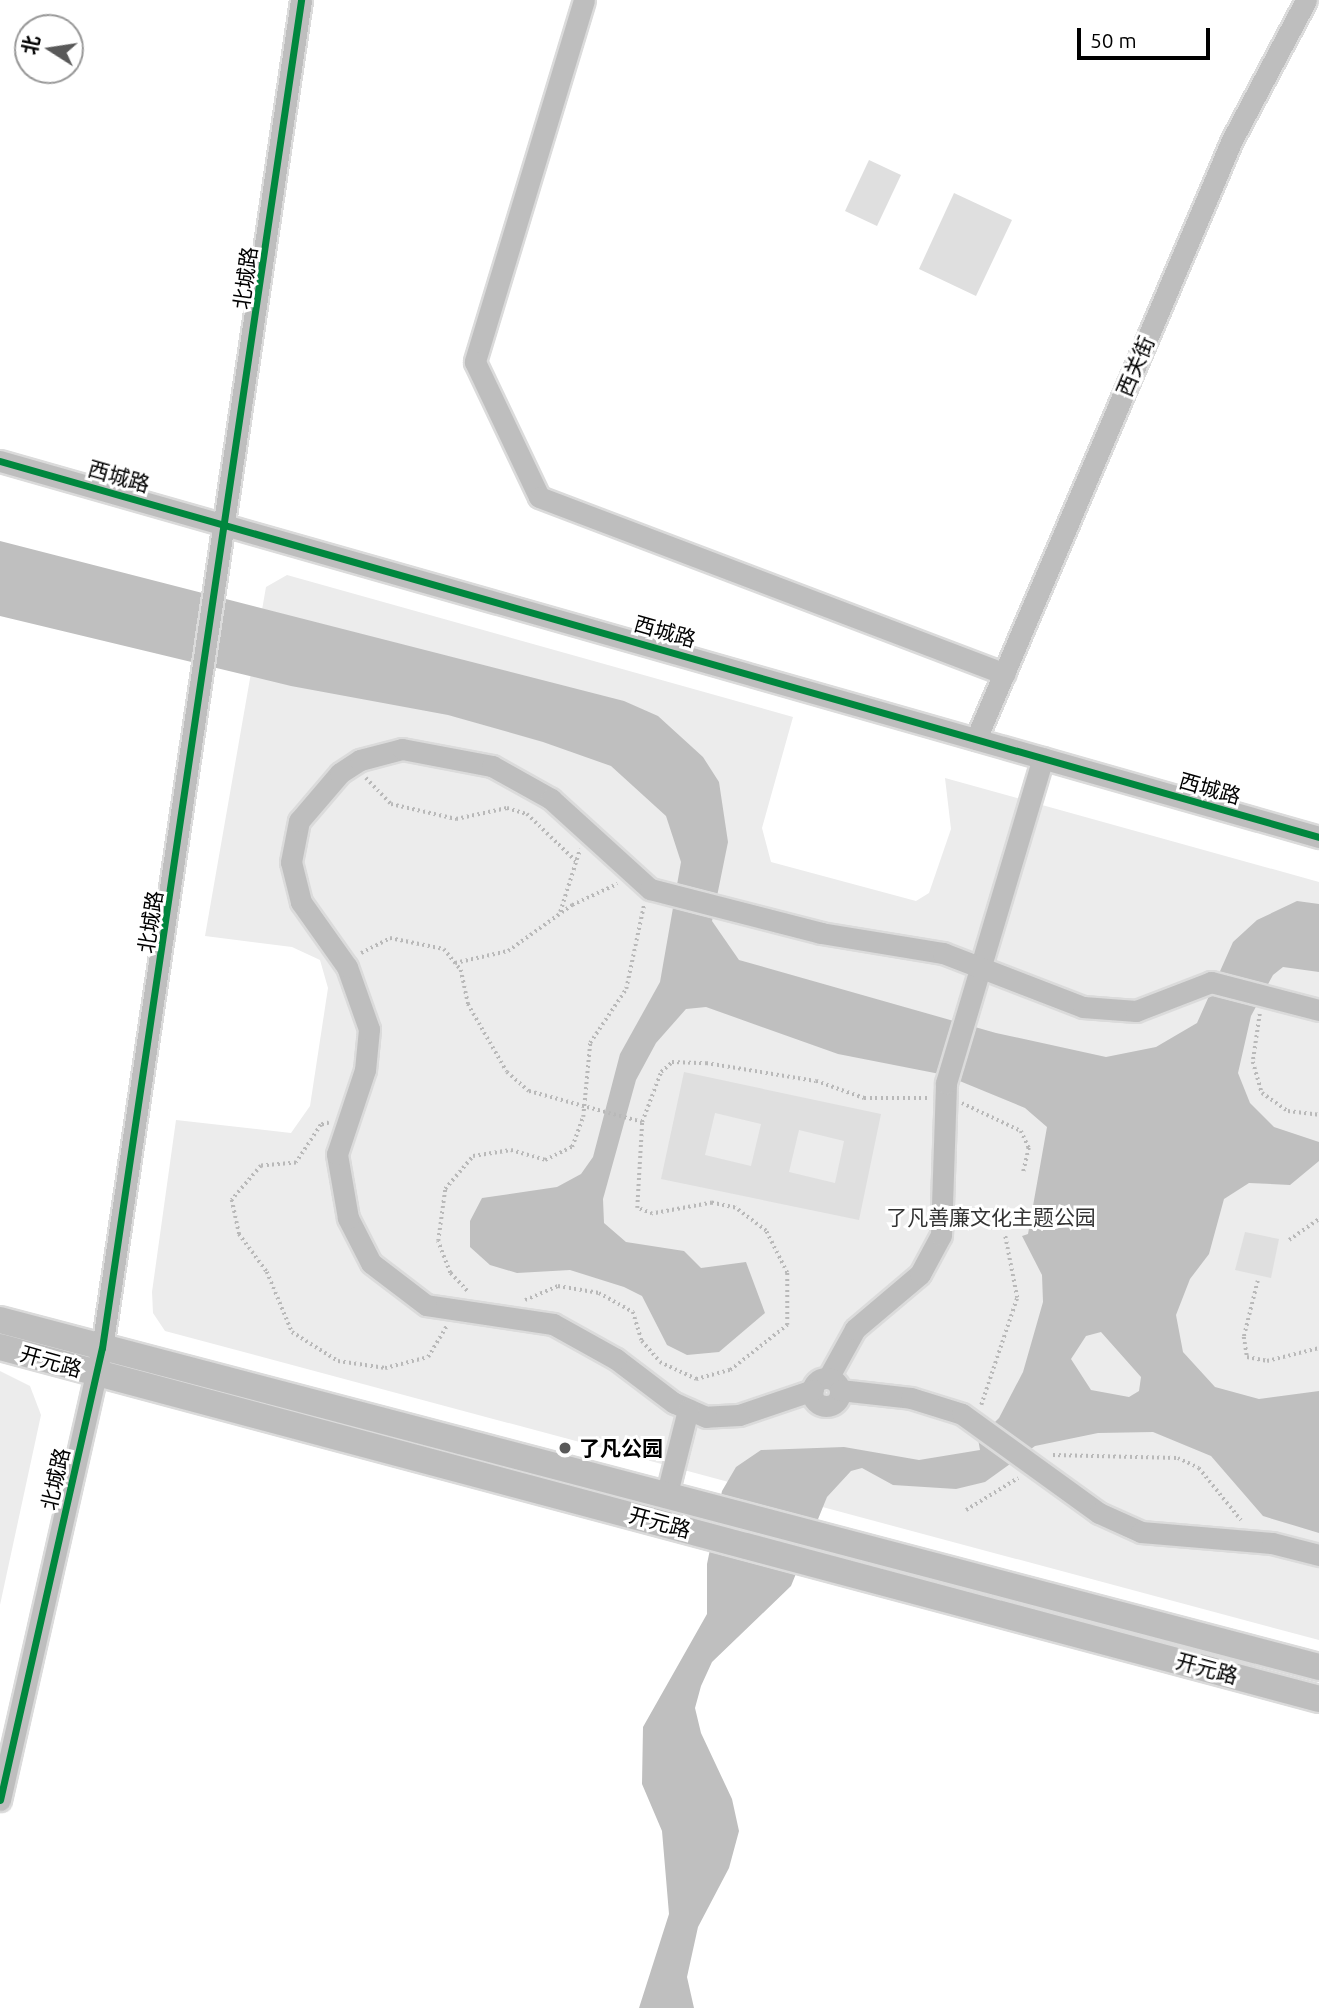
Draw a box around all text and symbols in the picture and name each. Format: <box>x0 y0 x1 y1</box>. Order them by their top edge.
north arrow <box>14 14 84 84</box>
scale bar <box>1081 14 1214 58</box>
text: 50 m <box>1090 28 1137 52</box>
text: 北 <box>18 33 43 57</box>
street label: 北城路 <box>228 245 262 311</box>
street label: 西关街 <box>1111 332 1159 400</box>
street label: 西城路 <box>85 455 153 497</box>
street label: 西城路 <box>631 610 699 652</box>
street label: 西城路 <box>1176 767 1244 809</box>
street label: 北城路 <box>133 889 167 955</box>
park label: 了凡善廉文化主题公园 <box>886 1204 1096 1230</box>
street label: 开元路 <box>17 1340 85 1382</box>
place label: 了凡公园 <box>579 1435 663 1461</box>
marker: 了凡公园 <box>557 1440 573 1456</box>
street label: 北城路 <box>36 1445 74 1513</box>
street label: 开元路 <box>626 1502 694 1542</box>
street label: 开元路 <box>1173 1648 1241 1688</box>

